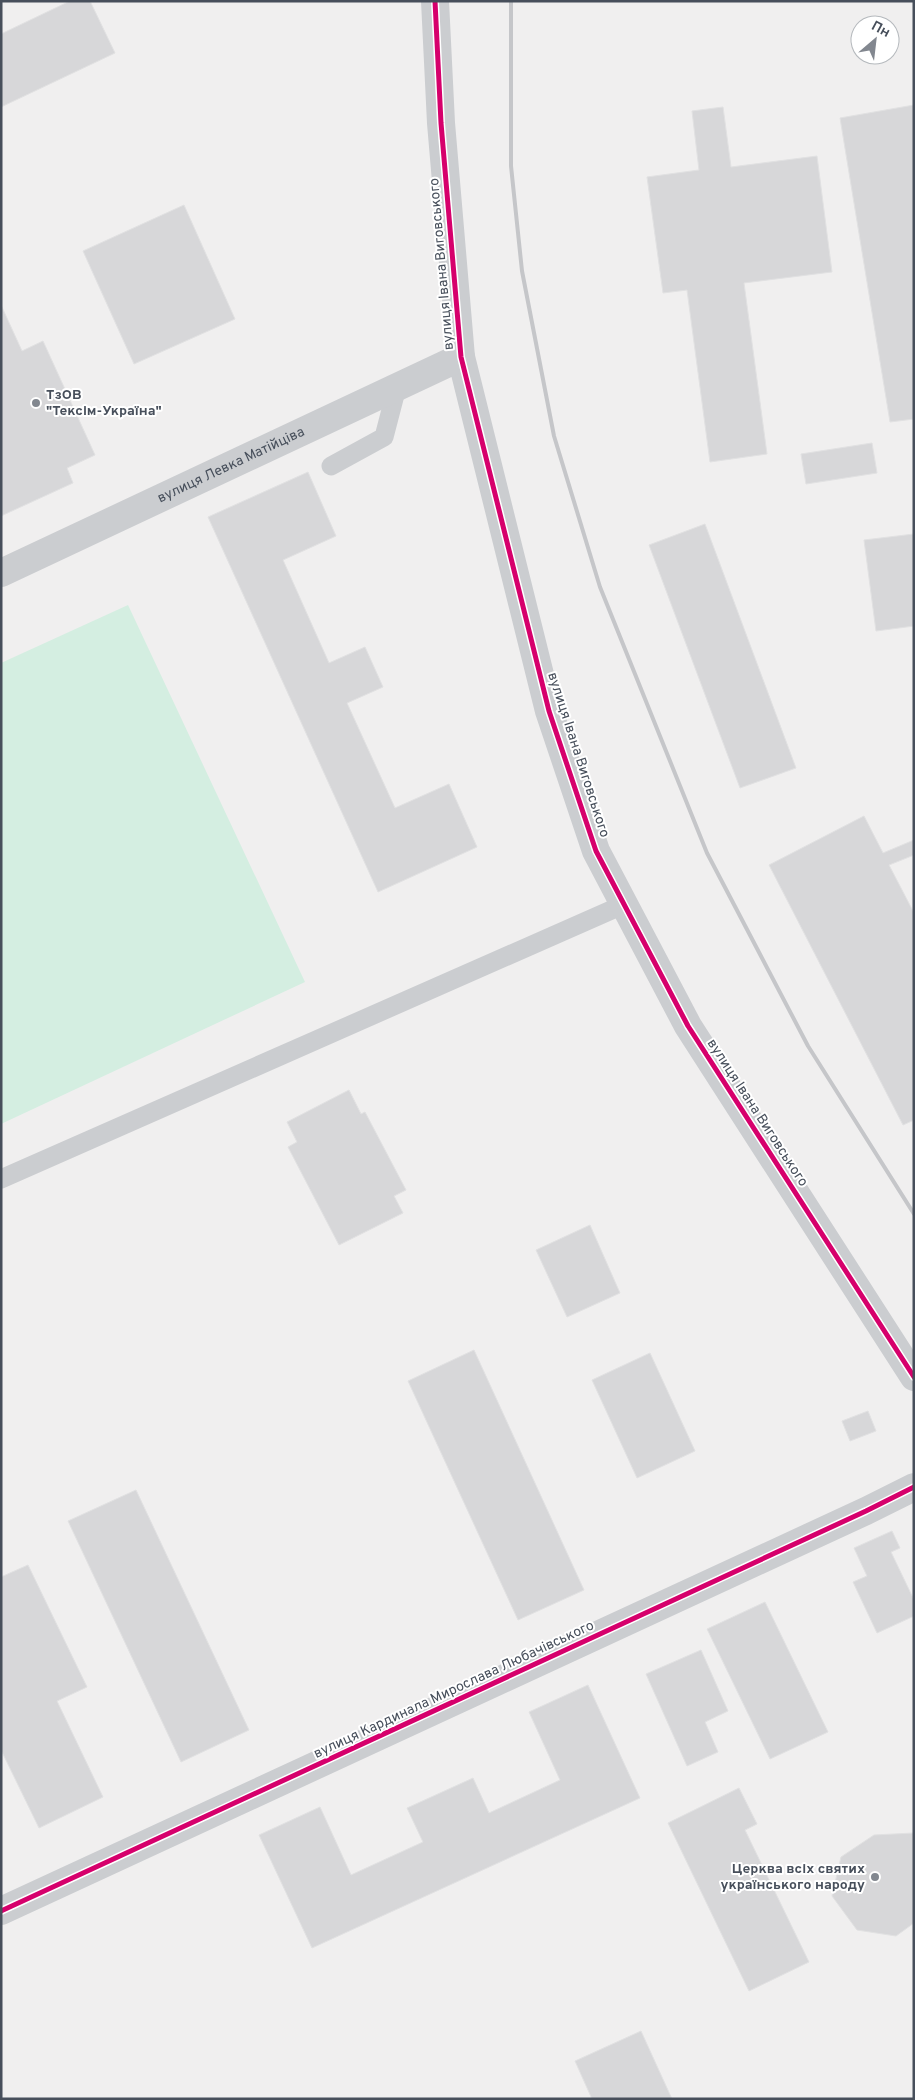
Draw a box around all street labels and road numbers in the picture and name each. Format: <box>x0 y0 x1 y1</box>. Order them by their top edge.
street label: вулиця Івана Виговського <box>426 177 458 351</box>
street label: вулиця Левка Матійціва <box>155 423 307 507</box>
street label: вулиця Івана Виговського <box>543 670 613 840</box>
street label: вулиця Івана Виговського <box>703 1036 811 1190</box>
street label: вулиця Кардинала Мирослава Любачівського <box>311 1617 597 1763</box>

